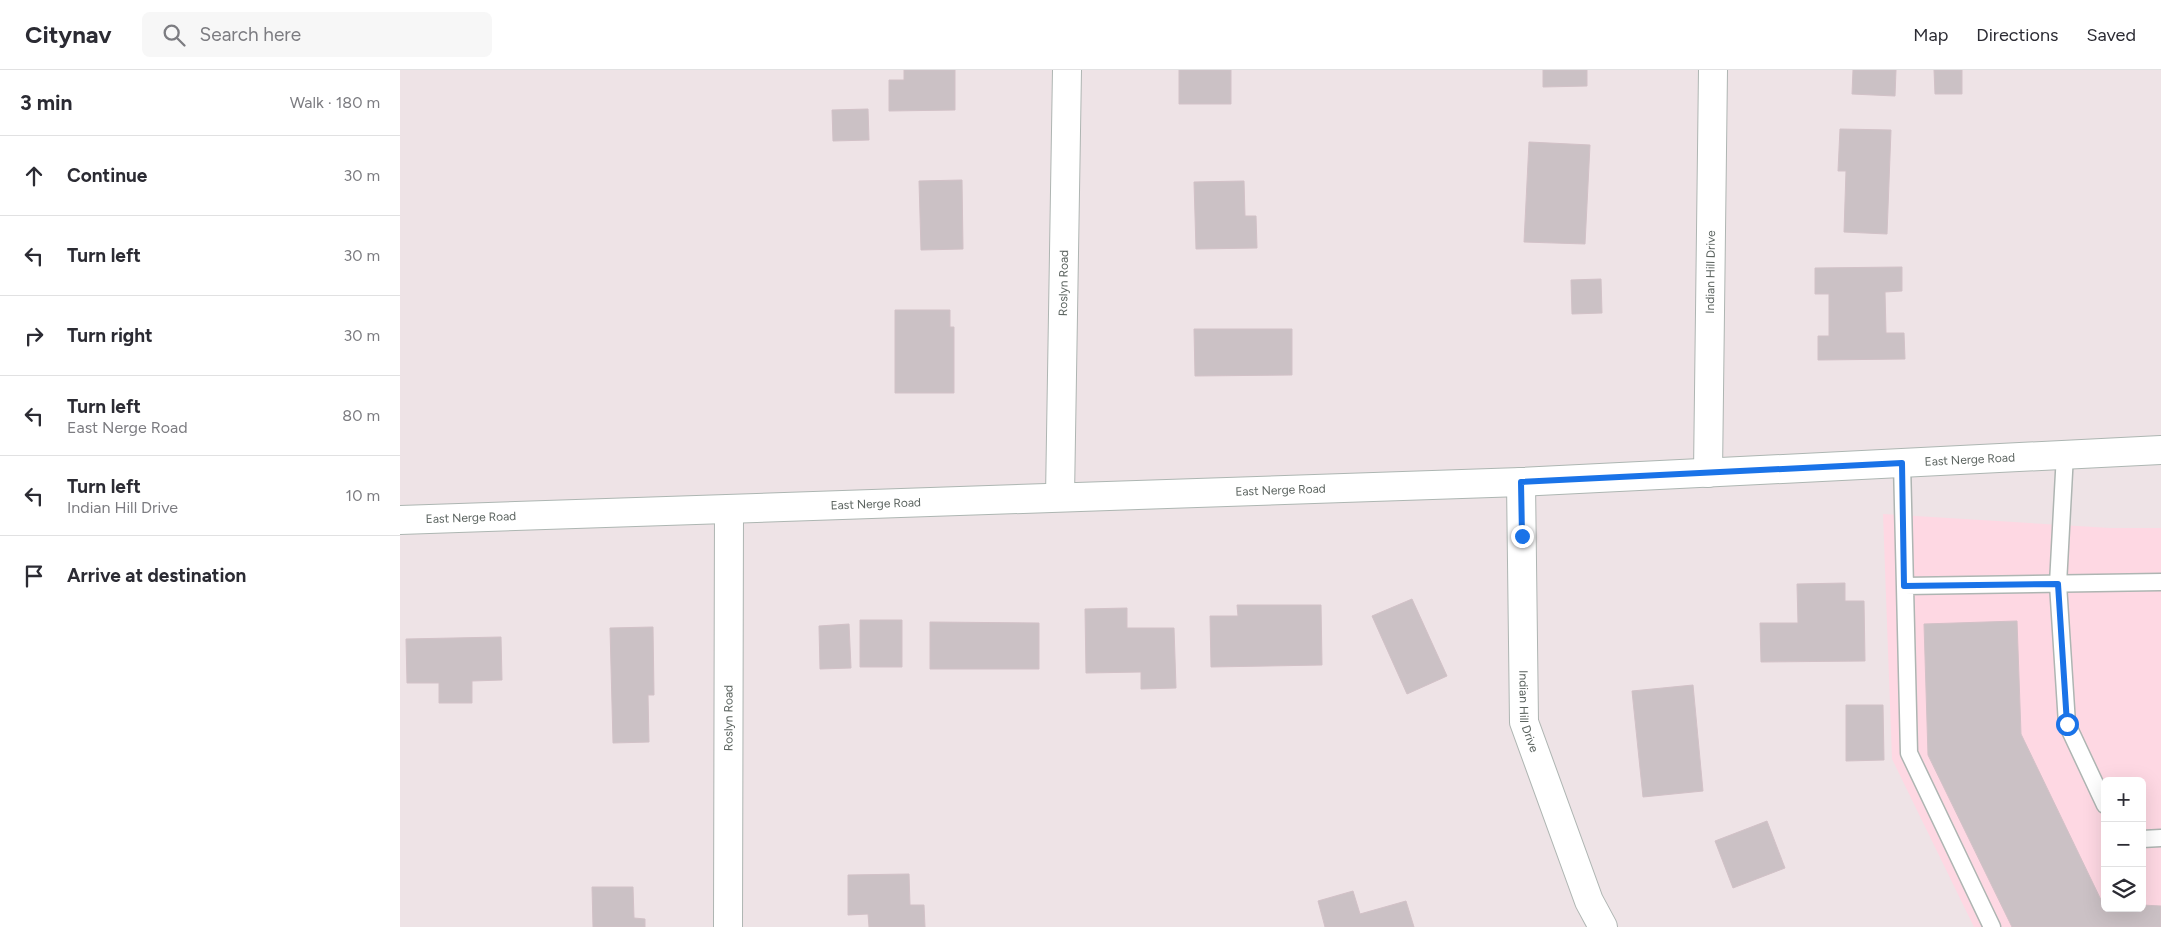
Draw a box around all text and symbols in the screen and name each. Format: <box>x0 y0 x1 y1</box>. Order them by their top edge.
search box <box>142 12 492 57</box>
text: Citynav <box>25 20 112 49</box>
icon: search <box>160 21 188 49</box>
text: Search here <box>200 23 301 46</box>
text: Map <box>1913 24 1948 46</box>
text: Directions <box>1976 24 2058 46</box>
text: Saved <box>2086 24 2136 46</box>
text: 3 min <box>20 90 72 115</box>
text: Walk · 180 m <box>290 93 380 112</box>
icon: ahead <box>20 162 48 190</box>
text: Continue <box>67 164 147 187</box>
text: 30 m <box>343 166 380 185</box>
street label: Indian Hill Drive <box>1703 230 1718 314</box>
icon: left <box>20 242 48 270</box>
text: Turn left <box>67 244 141 267</box>
text: 30 m <box>343 246 380 265</box>
street label: Roslyn Road <box>1056 250 1071 316</box>
icon: right <box>20 322 48 350</box>
text: Turn right <box>67 324 153 347</box>
text: 30 m <box>343 326 380 345</box>
text: Turn left <box>67 395 141 418</box>
icon: left <box>20 402 48 430</box>
text: 80 m <box>342 406 380 425</box>
text: East Nerge Road <box>67 418 188 437</box>
street label: East Nerge Road <box>1924 450 2015 469</box>
text: Turn left <box>67 475 141 498</box>
icon: left <box>20 482 48 510</box>
street label: East Nerge Road <box>1235 482 1326 499</box>
text: 10 m <box>346 486 380 505</box>
street label: East Nerge Road <box>830 495 921 512</box>
text: Indian Hill Drive <box>67 498 178 517</box>
street label: East Nerge Road <box>425 509 516 526</box>
route end <box>1511 525 1534 548</box>
icon: arrive <box>20 562 48 590</box>
text: Arrive at destination <box>67 564 246 587</box>
street label: Indian Hill Drive <box>1516 670 1542 755</box>
street label: Roslyn Road <box>721 685 736 751</box>
route start <box>2056 713 2079 736</box>
map controls <box>2101 777 2146 912</box>
button: + <box>2101 777 2146 822</box>
button: − <box>2101 822 2146 867</box>
button: layers <box>2101 867 2146 912</box>

